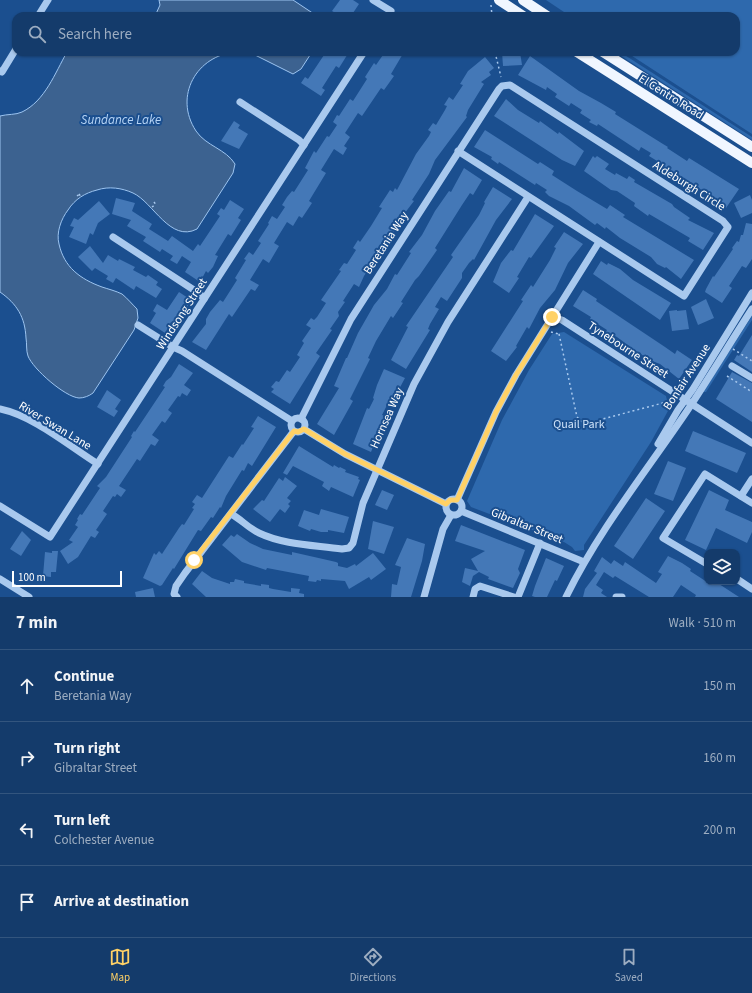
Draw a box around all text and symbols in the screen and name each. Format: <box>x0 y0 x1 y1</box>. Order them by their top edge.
search box <box>12 12 740 56</box>
icon: search <box>26 23 48 45</box>
text: Search here <box>58 24 132 45</box>
street label: El Centro Road <box>635 70 707 124</box>
water label: Sundance Lake <box>81 111 161 129</box>
street label: Aldeburgh Circle <box>649 157 729 215</box>
street label: Beretania Way <box>359 208 413 278</box>
street label: Windsong Street <box>152 275 212 353</box>
route end <box>543 308 561 326</box>
street label: Tynebourne Street <box>584 318 672 382</box>
street label: Bonfair Avenue <box>659 340 715 413</box>
street label: Hornsea Way <box>366 384 408 451</box>
street label: River Swan Lane <box>15 398 95 454</box>
park label: Quail Park <box>553 416 605 433</box>
street label: Gibraltar Street <box>488 504 566 548</box>
map controls <box>704 549 740 585</box>
button: layers <box>704 549 740 585</box>
route start <box>185 551 203 569</box>
scale bar <box>12 569 122 588</box>
text: 100 m <box>18 570 46 585</box>
text: 7 min <box>16 611 57 635</box>
text: Walk · 510 m <box>668 614 736 632</box>
text: Continue <box>54 666 114 687</box>
icon: ahead <box>16 675 38 697</box>
text: 150 m <box>703 677 736 695</box>
text: Beretania Way <box>54 687 132 705</box>
text: Turn right <box>54 738 120 759</box>
icon: right <box>16 747 38 769</box>
text: 160 m <box>703 749 736 767</box>
text: Gibraltar Street <box>54 759 137 777</box>
text: Turn left <box>54 810 110 831</box>
icon: left <box>16 819 38 841</box>
text: 200 m <box>703 821 736 839</box>
text: Colchester Avenue <box>54 831 154 849</box>
icon: arrive <box>16 891 38 913</box>
text: Arrive at destination <box>54 891 189 912</box>
tab: Map <box>109 946 131 985</box>
tab: Directions <box>350 946 396 985</box>
tab: Saved <box>615 946 643 985</box>

